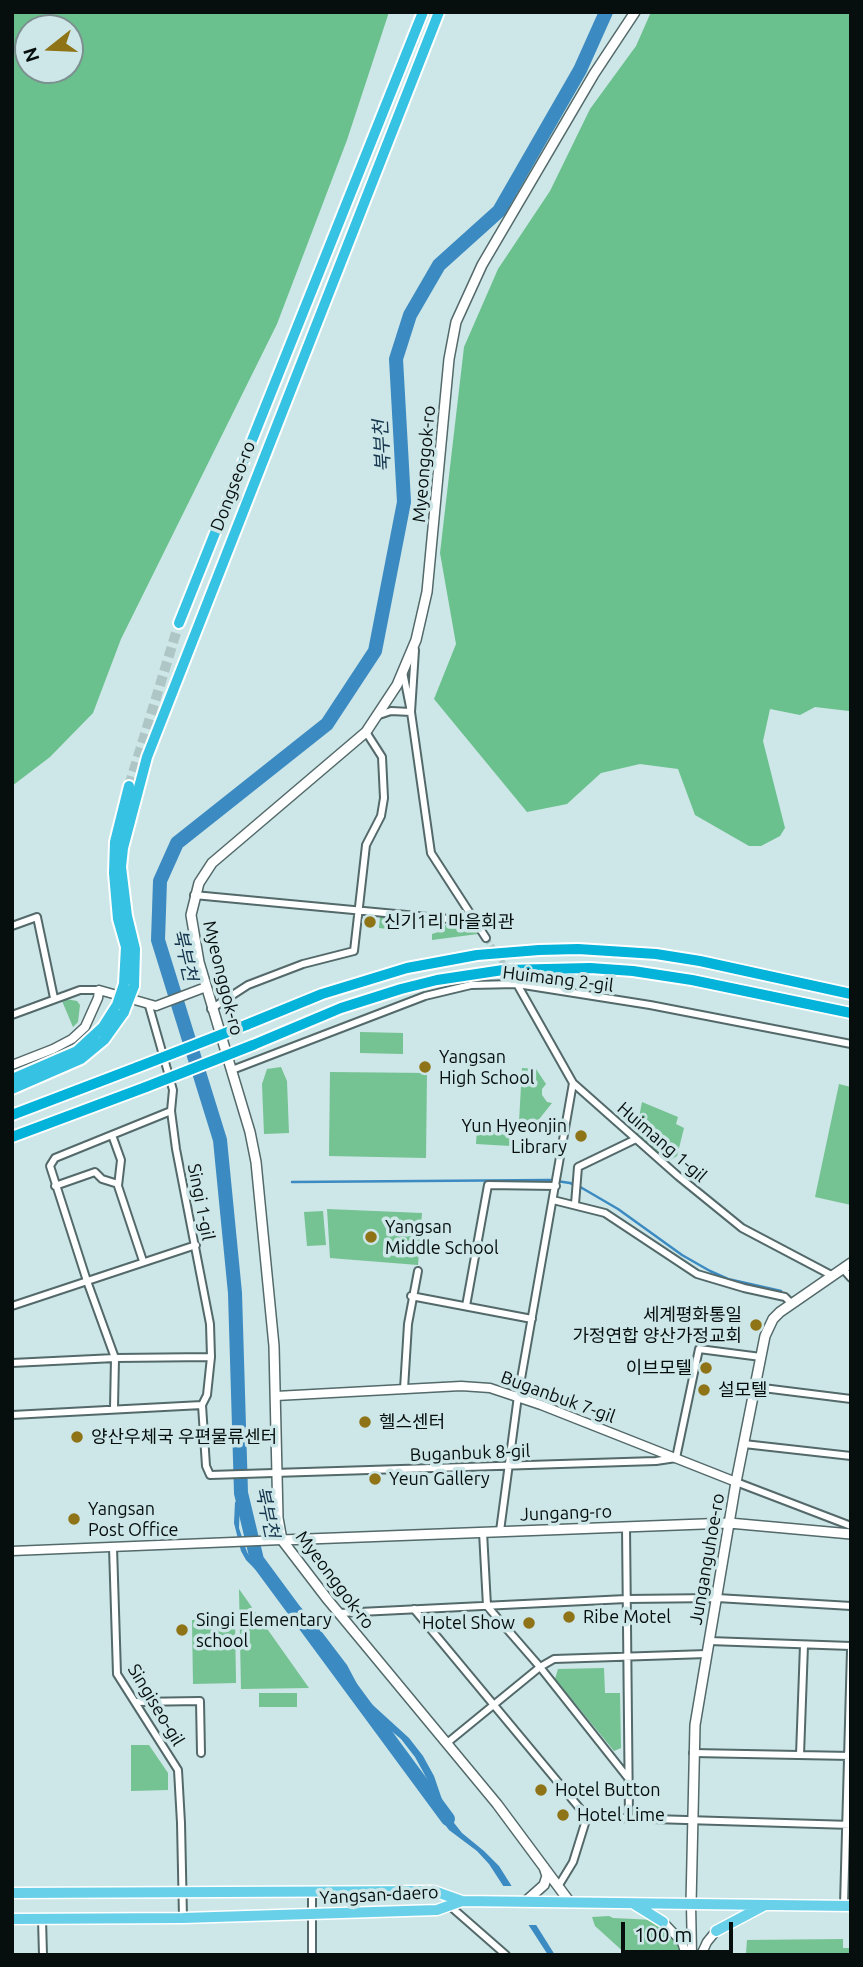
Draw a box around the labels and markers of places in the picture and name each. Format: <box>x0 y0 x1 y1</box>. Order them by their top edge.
place label: 신기1리 마을회관 <box>384 911 514 933</box>
marker: 신기1리 마을회관 <box>362 914 378 930</box>
place label: Yangsan High School <box>439 1046 535 1088</box>
marker: Yangsan High School <box>417 1059 433 1075</box>
place label: Yun Hyeonjin Library <box>461 1115 567 1158</box>
marker: Yun Hyeonjin Library <box>573 1128 589 1144</box>
place label: Yangsan Middle School <box>385 1216 499 1258</box>
marker: Yangsan Middle School <box>363 1229 379 1245</box>
place label: 세계평화통일 가정연합 양산가정교회 <box>572 1304 742 1346</box>
marker: 세계평화통일 가정연합 양산가정교회 <box>748 1317 764 1333</box>
place label: 이브모텔 <box>626 1357 692 1379</box>
marker: 이브모텔 <box>698 1360 714 1376</box>
place label: 설모텔 <box>718 1379 768 1401</box>
marker: 설모텔 <box>696 1382 712 1398</box>
place label: 헬스센터 <box>379 1411 445 1433</box>
marker: 헬스센터 <box>357 1414 373 1430</box>
place label: 양산우체국 우편물류센터 <box>91 1426 277 1448</box>
marker: 양산우체국 우편물류센터 <box>69 1429 85 1445</box>
place label: Yeun Gallery <box>389 1468 490 1490</box>
marker: Yeun Gallery <box>367 1471 383 1487</box>
place label: Yangsan Post Office <box>88 1498 178 1540</box>
marker: Yangsan Post Office <box>66 1511 82 1527</box>
place label: Ribe Motel <box>583 1606 671 1628</box>
place label: Singi Elementary school <box>196 1609 332 1652</box>
marker: Ribe Motel <box>561 1609 577 1625</box>
place label: Hotel Show <box>422 1612 515 1634</box>
marker: Hotel Show <box>521 1615 537 1631</box>
marker: Singi Elementary school <box>174 1622 190 1638</box>
place label: Hotel Button <box>555 1779 661 1801</box>
marker: Hotel Button <box>533 1782 549 1798</box>
place label: Hotel Lime <box>577 1804 665 1826</box>
marker: Hotel Lime <box>555 1807 571 1823</box>

